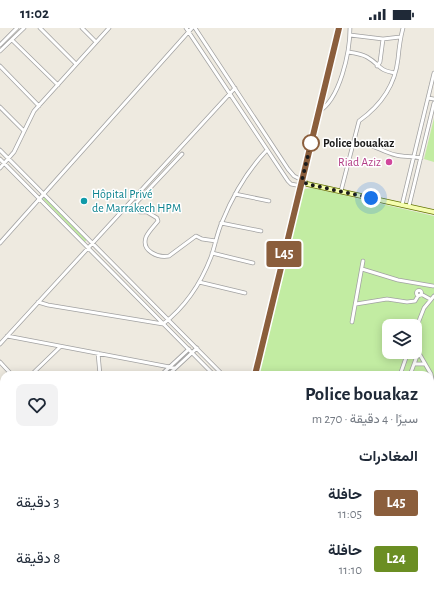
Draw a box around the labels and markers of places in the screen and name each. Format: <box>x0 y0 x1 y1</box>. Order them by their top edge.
marker: Police bouakaz <box>302 134 320 152</box>
place label: Police bouakaz <box>323 137 394 149</box>
place label: Riad Aziz <box>338 156 381 168</box>
marker: Riad Aziz <box>384 157 394 167</box>
place label: Hôpital Privé de Marrakech HPM <box>92 188 181 214</box>
marker: Hôpital Privé de Marrakech HPM <box>79 196 89 206</box>

